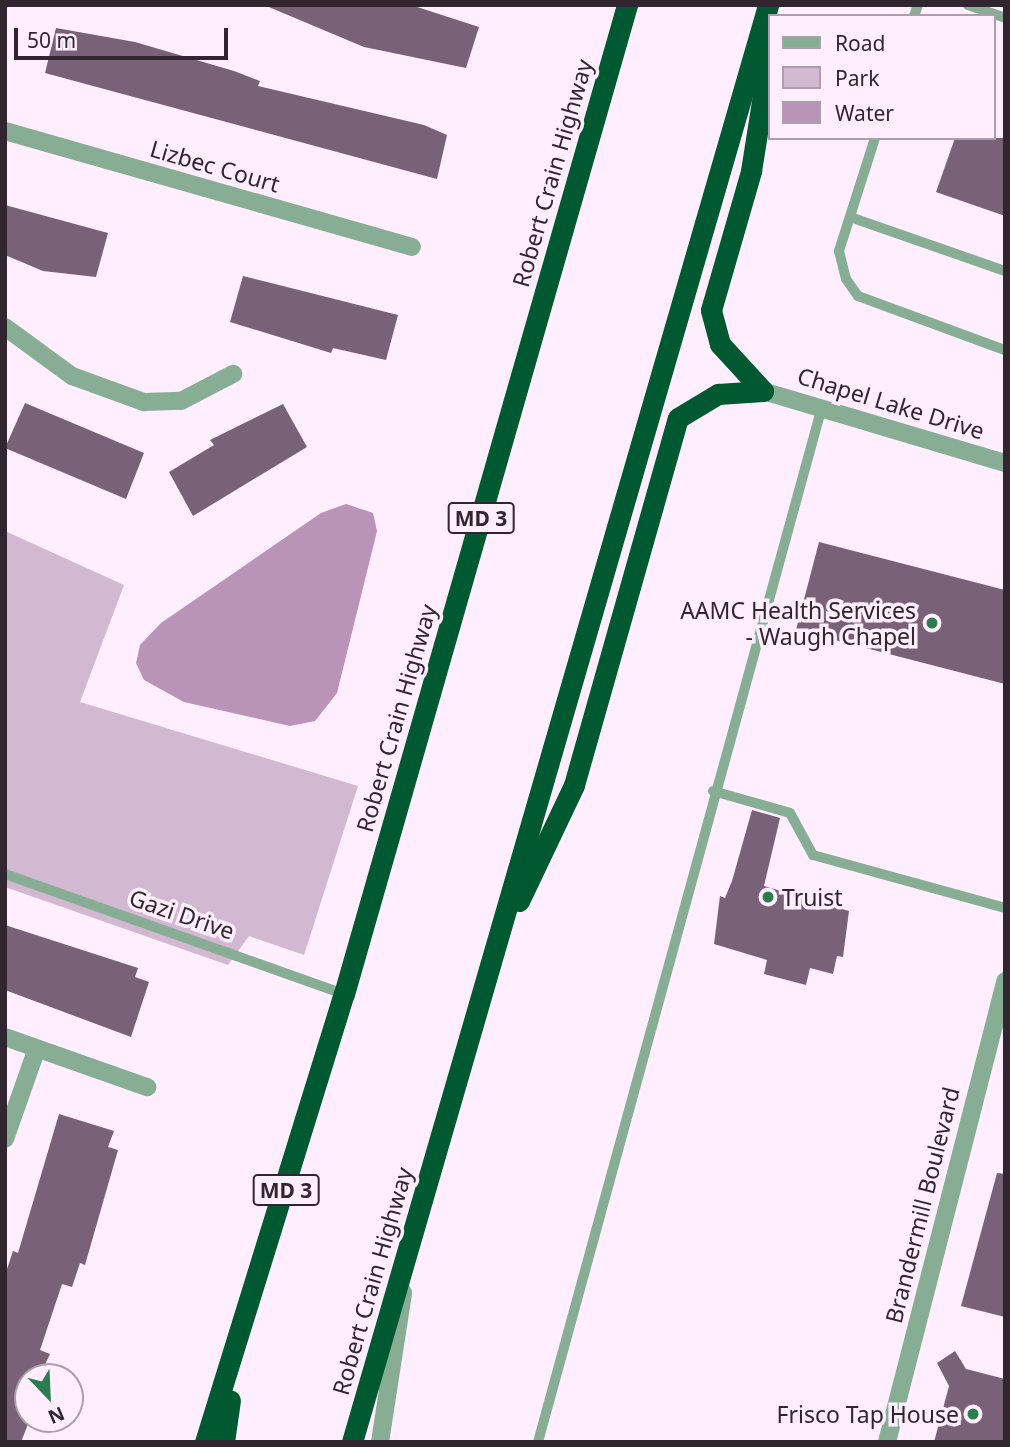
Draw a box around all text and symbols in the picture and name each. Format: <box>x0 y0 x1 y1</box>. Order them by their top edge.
scale bar <box>18 14 231 58</box>
legend <box>768 14 996 140</box>
text: 50 m <box>27 26 76 54</box>
text: Road <box>835 29 885 57</box>
street label: Robert Crain Highway <box>506 56 598 290</box>
text: Park <box>835 64 879 92</box>
text: Water <box>835 99 894 127</box>
street label: Lizbec Court <box>147 134 283 198</box>
street label: Chapel Lake Drive <box>794 361 988 445</box>
road number: MD 3 <box>446 500 516 536</box>
place label: AAMC Health Services - Waugh Chapel <box>680 596 916 650</box>
street label: Robert Crain Highway <box>350 601 442 835</box>
marker: AAMC Health Services - Waugh Chapel <box>922 613 942 633</box>
street label: Gazi Drive <box>126 883 238 945</box>
place label: Truist <box>782 883 843 911</box>
marker: Truist <box>760 889 776 905</box>
street label: Brandermill Boulevard <box>879 1084 965 1326</box>
street label: Robert Crain Highway <box>326 1164 418 1398</box>
road number: MD 3 <box>251 1172 321 1208</box>
north arrow <box>14 1363 84 1433</box>
place label: Frisco Tap House <box>777 1400 959 1428</box>
text: N <box>44 1401 69 1430</box>
marker: Frisco Tap House <box>965 1406 981 1422</box>

